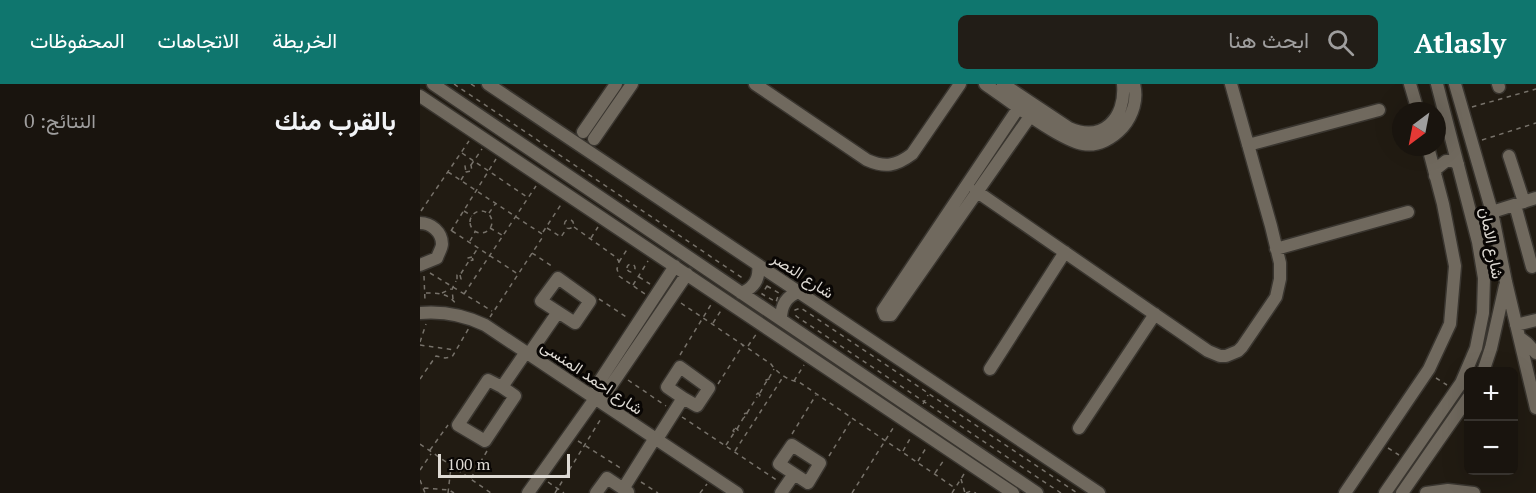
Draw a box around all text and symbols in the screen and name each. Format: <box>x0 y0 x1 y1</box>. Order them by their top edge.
search box <box>958 15 1378 69</box>
text: Atlasly <box>1414 24 1506 61</box>
text: ابحث هنا <box>1228 25 1309 54</box>
text: المحفوظات <box>30 26 125 54</box>
text: الاتجاهات <box>158 26 239 54</box>
text: الخريطة <box>272 26 337 54</box>
icon: search <box>1324 26 1357 59</box>
north arrow <box>1392 102 1446 156</box>
text: بالقرب منك <box>275 103 396 137</box>
text: النتائج: 0 <box>24 107 96 134</box>
street label: شارع الامان <box>1474 205 1509 281</box>
street label: شارع النصر <box>766 246 838 304</box>
street label: شارع احمد المنسى <box>536 335 647 420</box>
map controls <box>1464 367 1518 475</box>
button: + <box>1464 367 1518 421</box>
button: − <box>1464 421 1518 475</box>
scale bar <box>438 451 570 478</box>
text: 100 m <box>447 453 490 475</box>

